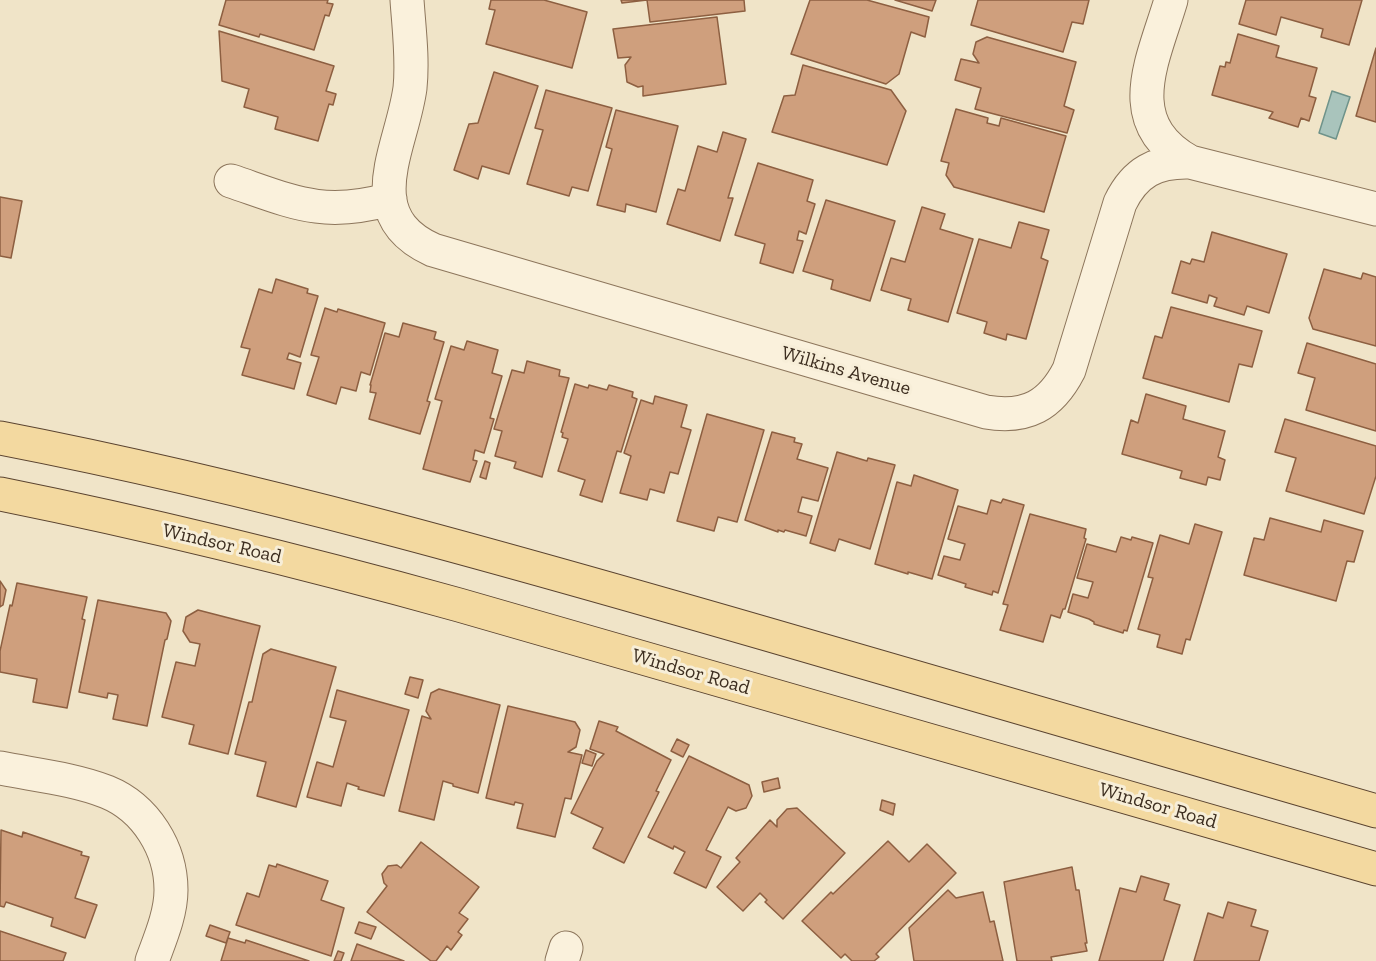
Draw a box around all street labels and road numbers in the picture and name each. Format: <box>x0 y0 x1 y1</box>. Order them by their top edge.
street label: Wilkins Avenue <box>779 341 913 401</box>
street label: Windsor Road <box>160 519 284 569</box>
street label: Windsor Road <box>629 644 753 700</box>
street label: Windsor Road <box>1096 778 1220 834</box>

